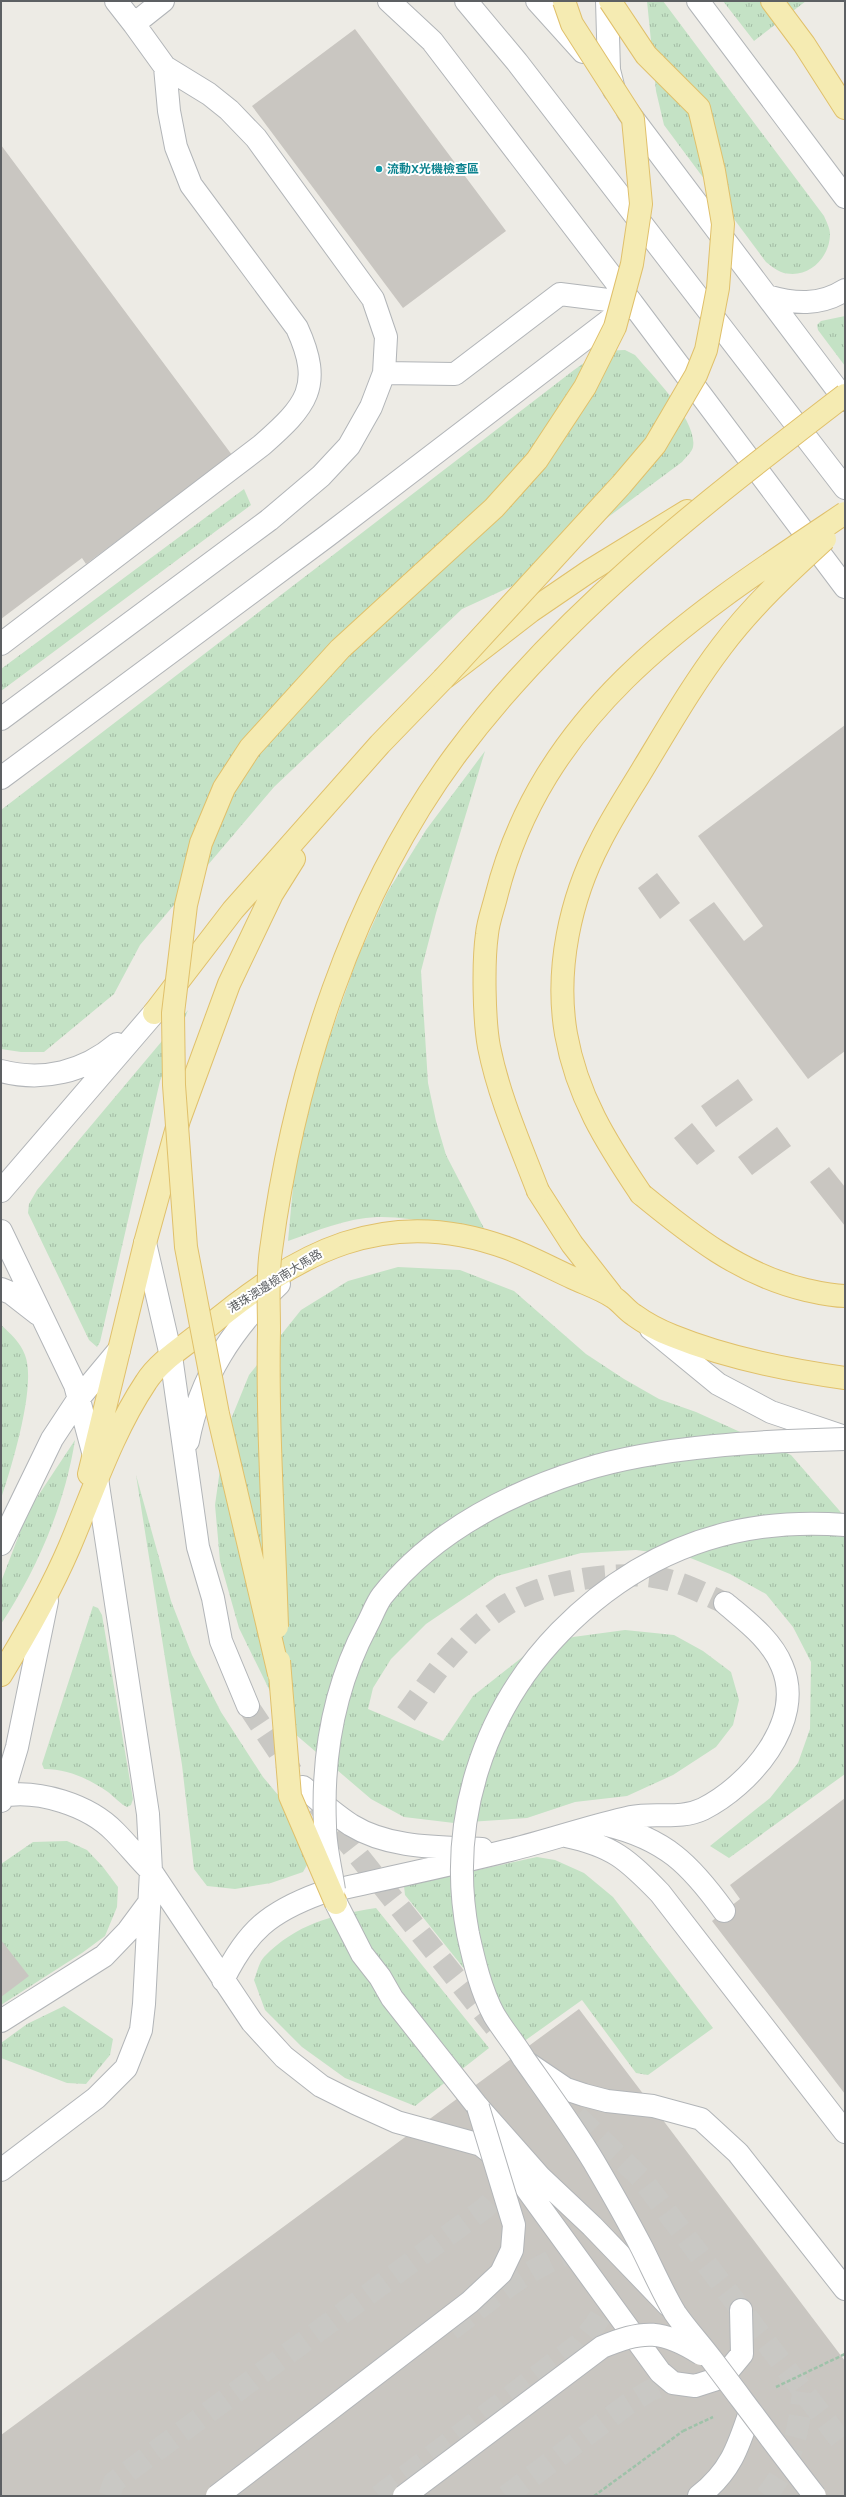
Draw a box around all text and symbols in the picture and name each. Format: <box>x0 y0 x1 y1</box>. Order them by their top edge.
place label: 流動X光機檢查區 <box>387 161 479 177</box>
marker: 流動X光機檢查區 <box>374 164 384 174</box>
street label: 港珠澳邊檢南大馬路 <box>225 1246 325 1316</box>

